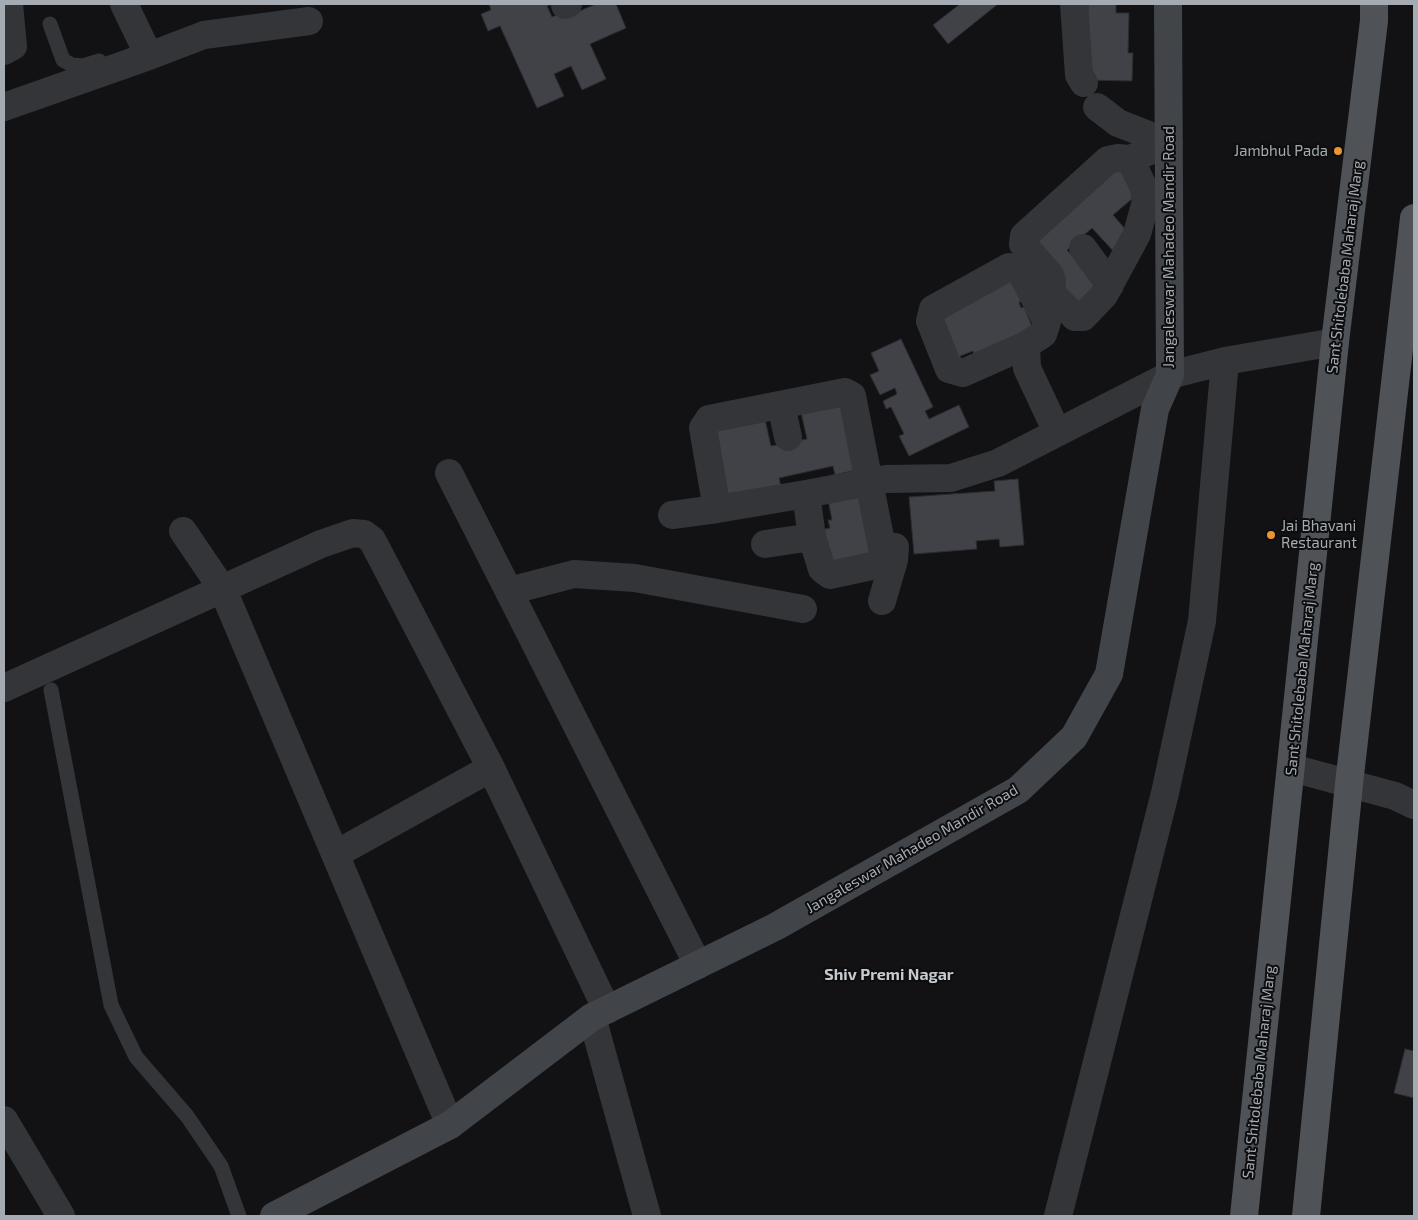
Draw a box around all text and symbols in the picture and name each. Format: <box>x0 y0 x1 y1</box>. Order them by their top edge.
street label: Jangaleswar Mahadeo Mandir Road <box>1160 126 1178 368</box>
place label: Jambhul Pada <box>1234 142 1328 160</box>
marker: Jambhul Pada <box>1332 145 1344 157</box>
street label: Sant Shitolebaba Maharaj Marg <box>1323 160 1367 374</box>
place label: Jai Bhavani Restaurant <box>1281 517 1357 552</box>
marker: Jai Bhavani Restaurant <box>1265 529 1277 541</box>
street label: Sant Shitolebaba Maharaj Marg <box>1282 561 1322 777</box>
street label: Jangaleswar Mahadeo Mandir Road <box>803 781 1021 917</box>
street label: Sant Shitolebaba Maharaj Marg <box>1239 964 1279 1180</box>
district label: Shiv Premi Nagar <box>824 965 954 985</box>

